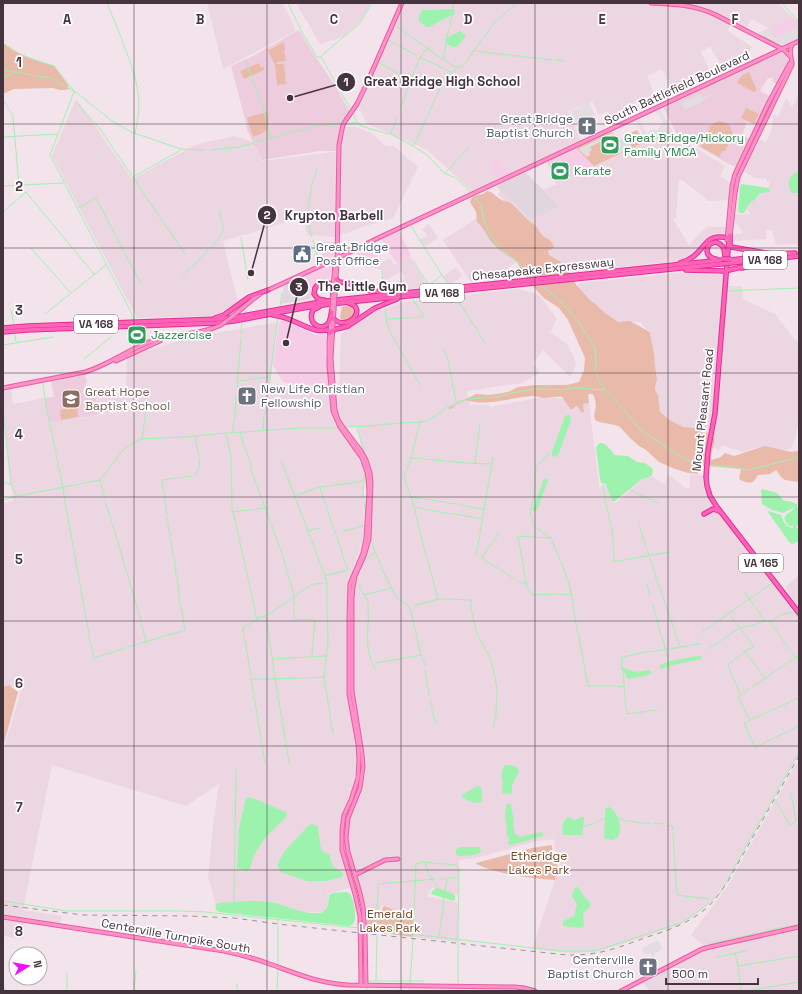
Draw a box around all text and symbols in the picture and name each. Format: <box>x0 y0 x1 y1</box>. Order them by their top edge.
text: A <box>63 11 72 28</box>
text: B <box>196 11 205 28</box>
text: C <box>330 11 338 28</box>
text: D <box>464 11 473 28</box>
text: E <box>598 11 606 28</box>
text: F <box>732 11 739 28</box>
street label: South Battlefield Boulevard <box>602 47 752 129</box>
text: 1 <box>16 54 22 71</box>
callout: Great Bridge High School <box>336 69 528 94</box>
text: Great Bridge High School <box>364 73 520 90</box>
text: 1 <box>343 74 349 90</box>
place label: Great Bridge Baptist Church <box>486 111 573 141</box>
church icon: Great Bridge Baptist Church <box>576 115 598 137</box>
place label: Great Bridge/Hickory Family YMCA <box>624 130 744 160</box>
sports icon: Great Bridge/Hickory Family YMCA <box>599 134 621 156</box>
sports icon: Karate <box>549 160 571 182</box>
place label: Karate <box>574 163 611 179</box>
text: 2 <box>15 178 23 195</box>
callout: Krypton Barbell <box>257 203 392 228</box>
text: 2 <box>263 207 271 223</box>
text: Krypton Barbell <box>285 207 383 224</box>
place label: Great Bridge Post Office <box>316 239 388 269</box>
public building icon: Great Bridge Post Office <box>291 243 313 265</box>
road number: VA 168 <box>743 251 787 269</box>
street label: Chesapeake Expressway <box>471 254 615 284</box>
callout: The Little Gym <box>289 274 414 299</box>
text: The Little Gym <box>317 278 407 295</box>
text: 3 <box>295 279 303 295</box>
road number: VA 168 <box>420 284 464 302</box>
text: 3 <box>15 302 23 319</box>
road number: VA 168 <box>74 315 118 333</box>
sports icon: Jazzercise <box>126 324 148 346</box>
place label: Jazzercise <box>151 327 212 343</box>
street label: Mount Pleasant Road <box>689 348 717 472</box>
place label: New Life Christian Fellowship <box>261 381 365 411</box>
place label: Great Hope Baptist School <box>85 384 170 414</box>
church icon: New Life Christian Fellowship <box>236 385 258 407</box>
school or university icon: Great Hope Baptist School <box>60 388 82 410</box>
text: 4 <box>15 426 23 443</box>
text: 5 <box>15 551 23 568</box>
road number: VA 165 <box>739 554 783 572</box>
text: 6 <box>15 675 23 692</box>
text: 7 <box>15 799 23 816</box>
park label: Etheridge Lakes Park <box>508 848 570 878</box>
park label: Emerald Lakes Park <box>359 906 421 936</box>
street label: Centerville Turnpike South <box>100 915 252 957</box>
text: 8 <box>15 923 23 940</box>
north arrow <box>8 946 48 986</box>
place label: Centerville Baptist Church <box>547 952 634 982</box>
church icon: Centerville Baptist Church <box>637 956 659 978</box>
text: N <box>30 959 45 969</box>
scale bar <box>666 960 758 986</box>
text: 500 m <box>672 966 708 982</box>

